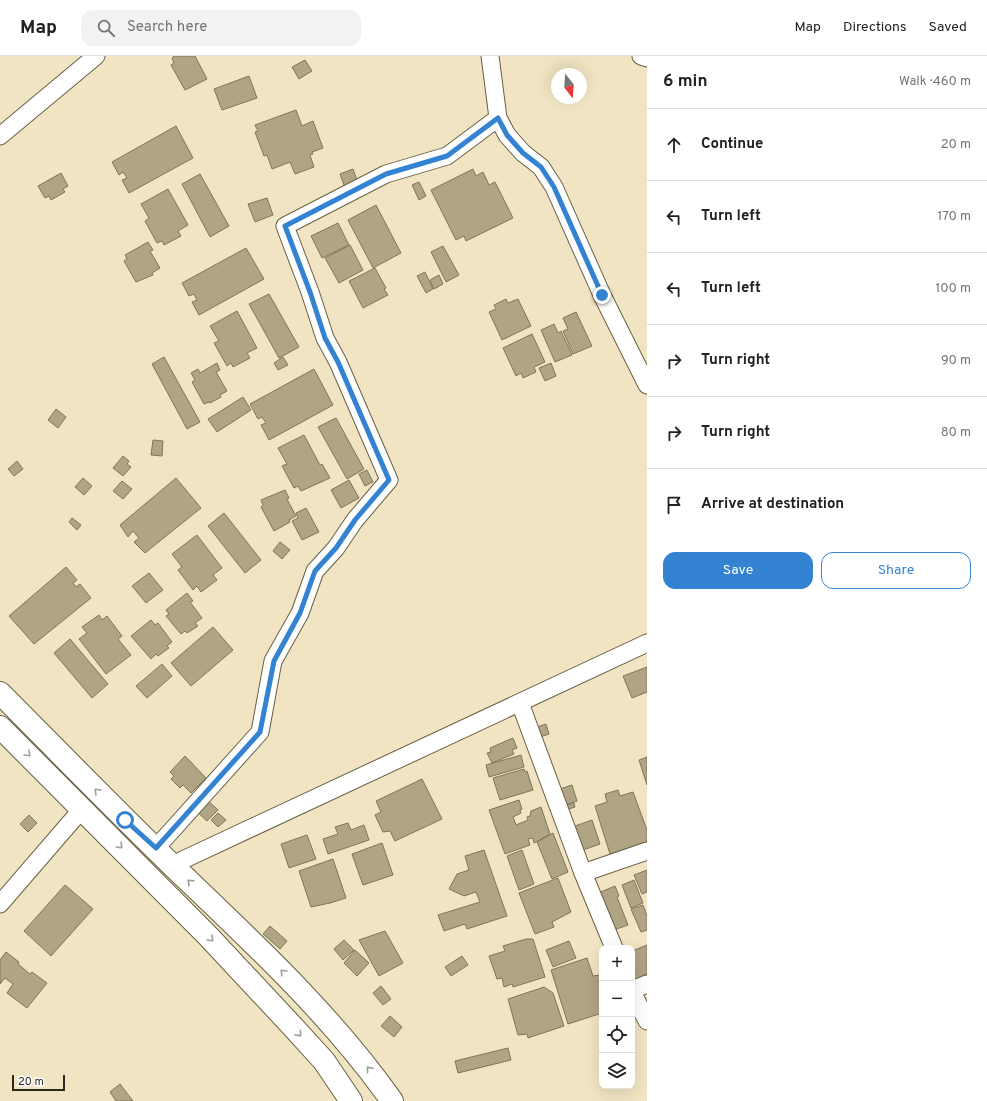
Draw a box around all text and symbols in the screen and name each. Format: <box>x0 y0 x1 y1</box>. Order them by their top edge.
search box <box>81 10 361 46</box>
text: Map <box>20 16 57 40</box>
icon: search <box>95 17 117 39</box>
text: Search here <box>127 18 207 37</box>
text: Map <box>795 19 821 36</box>
text: Directions <box>843 19 907 36</box>
text: Saved <box>929 19 967 36</box>
north arrow <box>551 68 587 104</box>
text: 6 min <box>663 71 707 93</box>
text: Walk · 460 m <box>899 74 971 90</box>
icon: ahead <box>663 134 685 156</box>
text: Continue <box>701 135 763 154</box>
text: 20 m <box>941 137 971 153</box>
icon: left <box>663 206 685 228</box>
text: Turn left <box>701 207 761 226</box>
text: 170 m <box>937 209 971 225</box>
icon: left <box>663 278 685 300</box>
text: Turn left <box>701 279 761 298</box>
text: 100 m <box>935 281 971 297</box>
route end <box>593 286 611 304</box>
icon: right <box>663 350 685 372</box>
text: Turn right <box>701 351 770 370</box>
text: 90 m <box>941 353 971 369</box>
icon: right <box>663 422 685 444</box>
text: Turn right <box>701 423 770 442</box>
text: 80 m <box>941 425 971 441</box>
icon: arrive <box>663 494 685 516</box>
text: Arrive at destination <box>701 495 844 514</box>
button: Save <box>663 552 813 589</box>
button: Share <box>821 552 971 589</box>
one-way arrow <box>23 749 31 757</box>
one-way arrow <box>94 788 102 796</box>
route start <box>116 811 134 829</box>
one-way arrow <box>115 841 123 849</box>
one-way arrow <box>187 879 195 887</box>
one-way arrow <box>206 934 213 942</box>
map controls <box>599 945 635 1089</box>
button: + <box>599 945 635 981</box>
one-way arrow <box>280 969 288 977</box>
button: − <box>599 981 635 1017</box>
button: locate <box>599 1017 635 1053</box>
one-way arrow <box>295 1029 302 1037</box>
button: layers <box>599 1053 635 1089</box>
one-way arrow <box>367 1067 374 1074</box>
scale bar <box>12 1073 65 1092</box>
text: 20 m <box>18 1075 44 1089</box>

